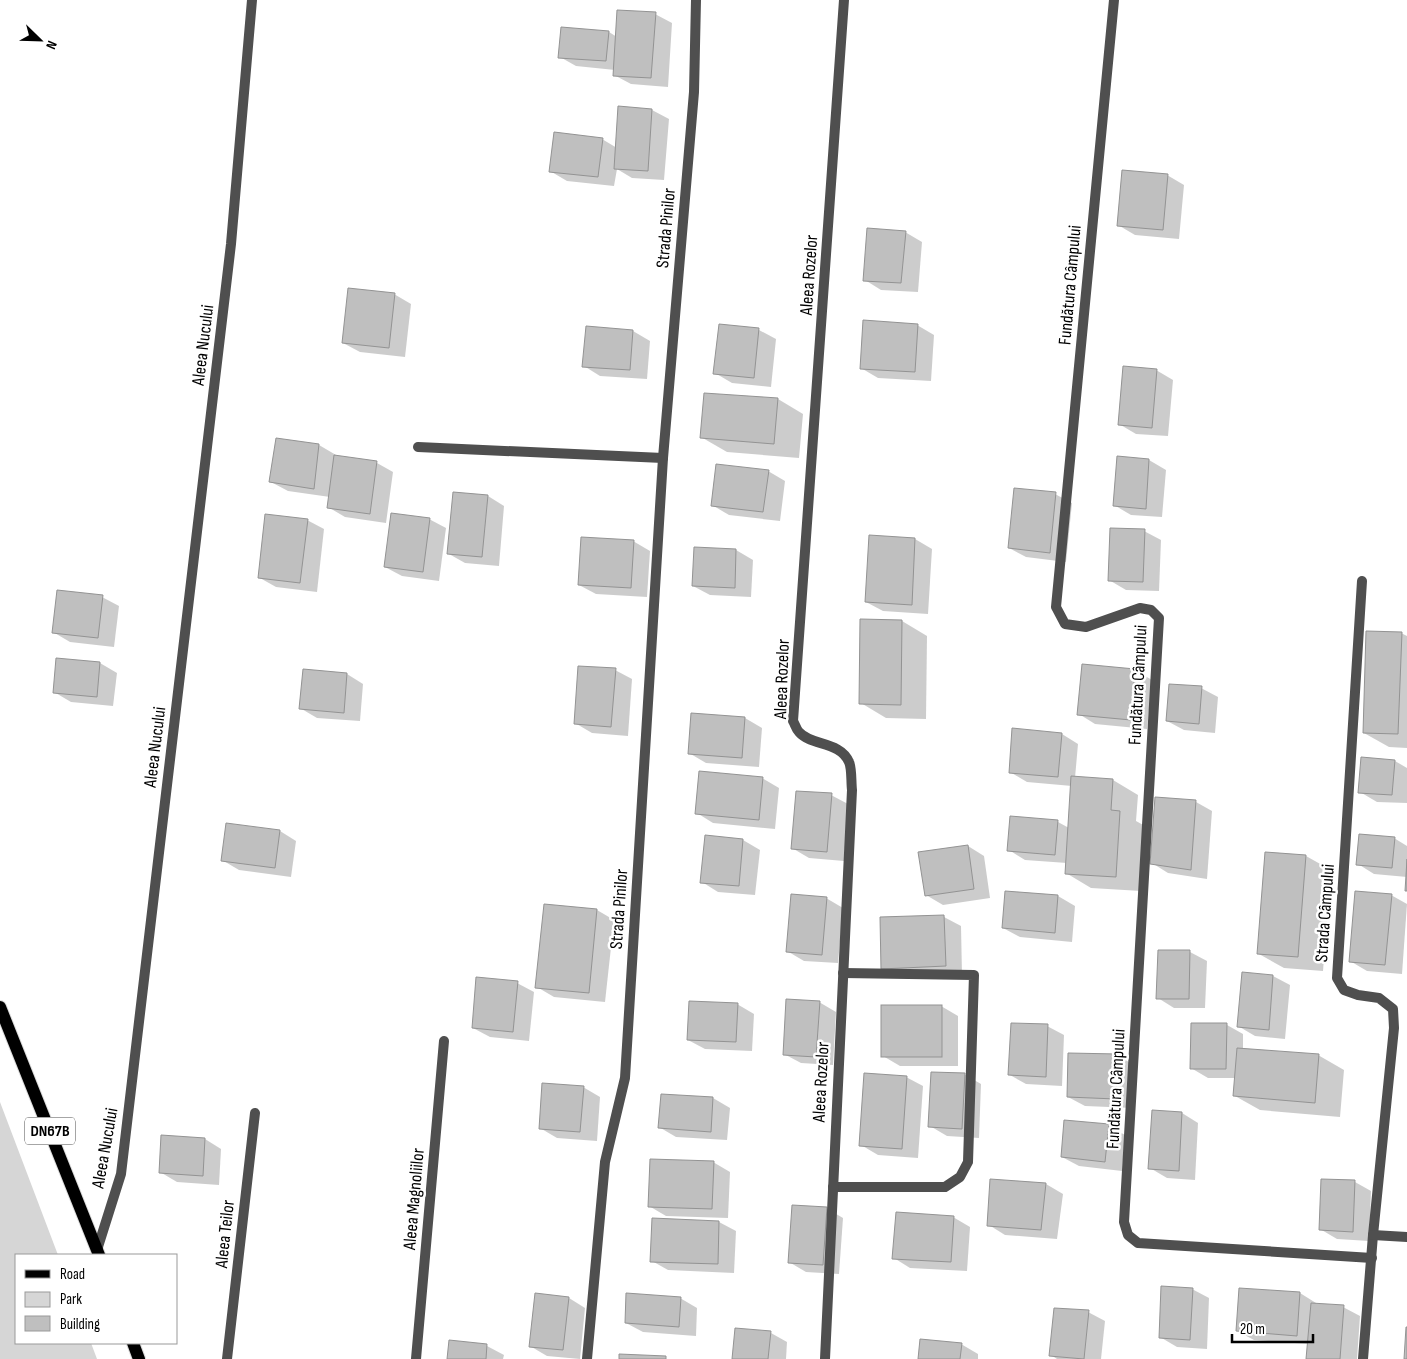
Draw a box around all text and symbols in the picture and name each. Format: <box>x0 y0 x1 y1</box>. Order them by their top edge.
north arrow <box>15 15 65 65</box>
text: N <box>42 38 61 52</box>
street label: Strada Pinilor <box>652 187 680 269</box>
street label: Fundătura Câmpului <box>1054 224 1086 346</box>
street label: Aleea Rozelor <box>796 234 822 317</box>
street label: Aleea Nucului <box>188 303 218 388</box>
street label: Fundătura Câmpului <box>1124 624 1152 746</box>
street label: Aleea Rozelor <box>770 638 794 721</box>
street label: Aleea Nucului <box>140 705 170 790</box>
street label: Strada Câmpului <box>1311 863 1339 963</box>
street label: Strada Pinilor <box>606 868 632 950</box>
street label: Fundătura Câmpului <box>1102 1028 1130 1150</box>
street label: Aleea Rozelor <box>808 1041 834 1124</box>
street label: Aleea Nucului <box>87 1106 122 1191</box>
road number: DN67B <box>25 1118 75 1144</box>
street label: Aleea Magnoliilor <box>399 1147 429 1252</box>
street label: Aleea Teilor <box>211 1199 239 1270</box>
legend <box>15 1254 178 1344</box>
text: Road <box>60 1265 85 1284</box>
text: Park <box>60 1290 82 1309</box>
scale bar <box>1232 1312 1313 1344</box>
text: Building <box>60 1315 100 1334</box>
text: 20 m <box>1240 1320 1265 1339</box>

